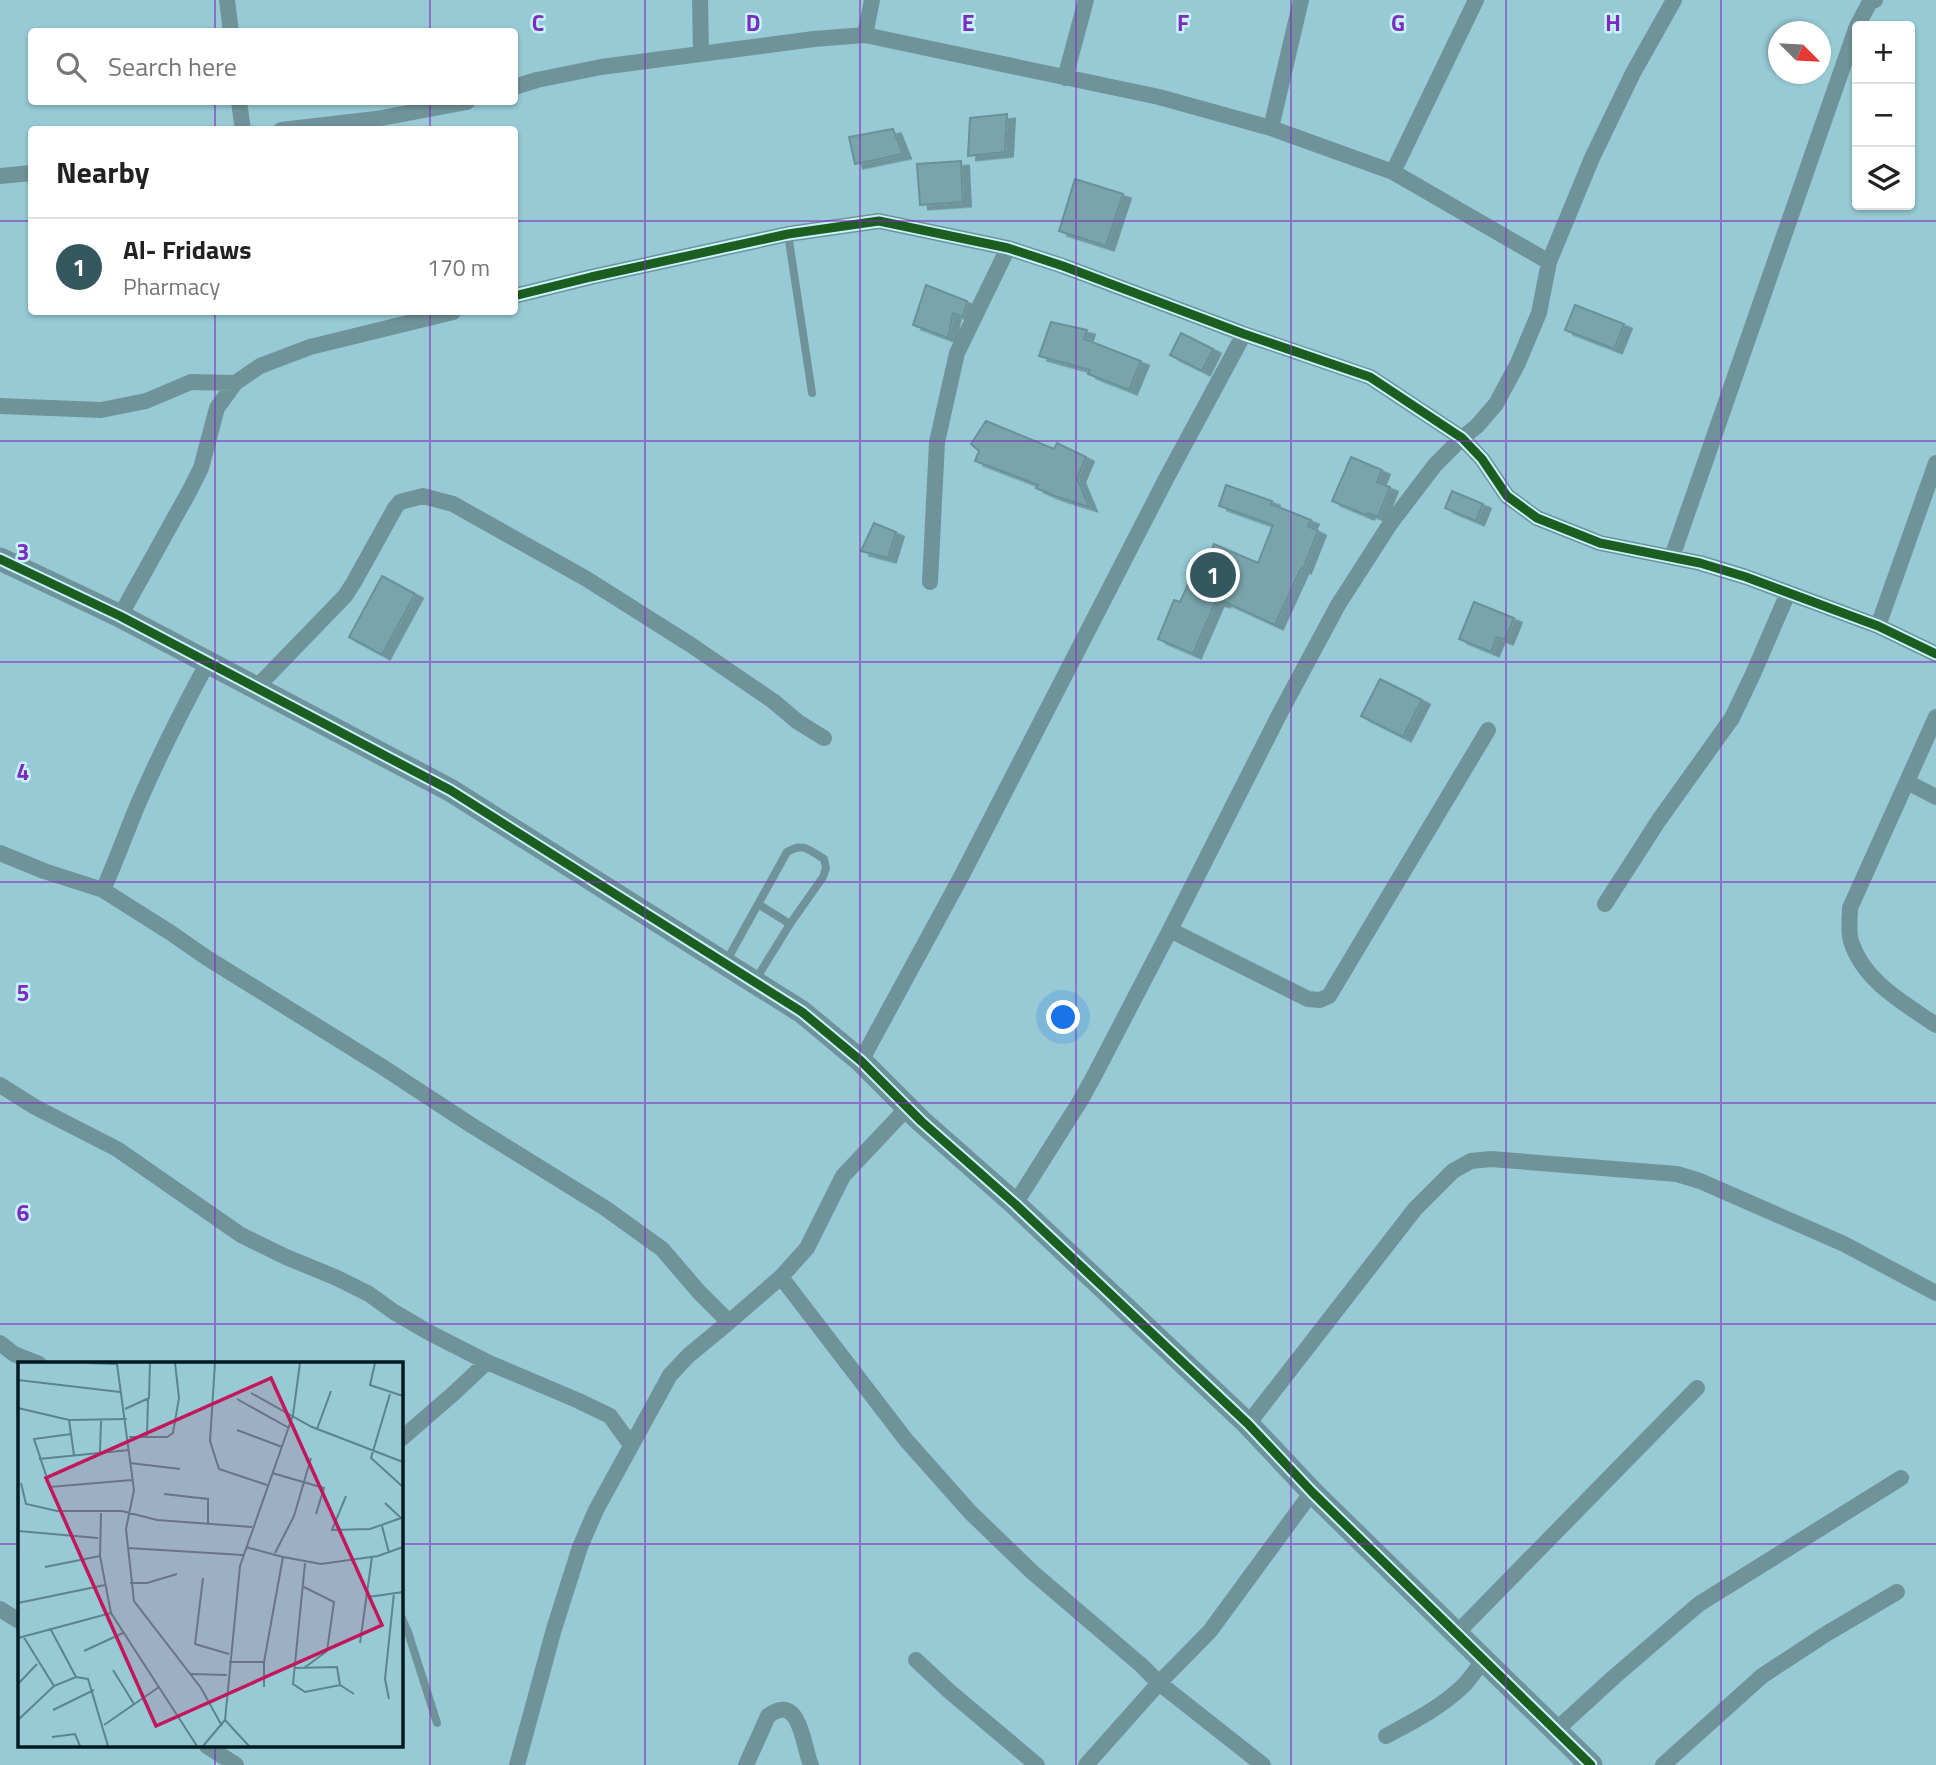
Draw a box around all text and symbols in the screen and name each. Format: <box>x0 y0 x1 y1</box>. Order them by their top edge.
text: C <box>532 5 544 40</box>
text: D <box>746 5 760 40</box>
text: E <box>962 5 974 40</box>
text: F <box>1177 5 1189 40</box>
text: G <box>1391 5 1405 40</box>
text: H <box>1605 5 1621 40</box>
north arrow <box>1768 21 1831 84</box>
map controls <box>1852 21 1915 210</box>
button: + <box>1852 21 1915 84</box>
search box <box>28 28 518 105</box>
text: Search here <box>108 47 237 86</box>
icon: search <box>52 48 90 86</box>
button: − <box>1852 84 1915 147</box>
button: layers <box>1852 147 1915 210</box>
text: Nearby <box>56 149 149 195</box>
text: Al- Fridaws <box>123 230 252 269</box>
text: 1 <box>73 250 85 285</box>
text: 170 m <box>427 250 490 285</box>
text: Pharmacy <box>123 269 220 304</box>
text: 3 <box>17 534 29 569</box>
pin: 1 <box>1190 549 1236 601</box>
text: 4 <box>17 754 29 789</box>
text: 5 <box>17 975 29 1010</box>
your location <box>1046 1000 1080 1034</box>
text: 6 <box>17 1195 30 1230</box>
inset map <box>18 1362 402 1748</box>

